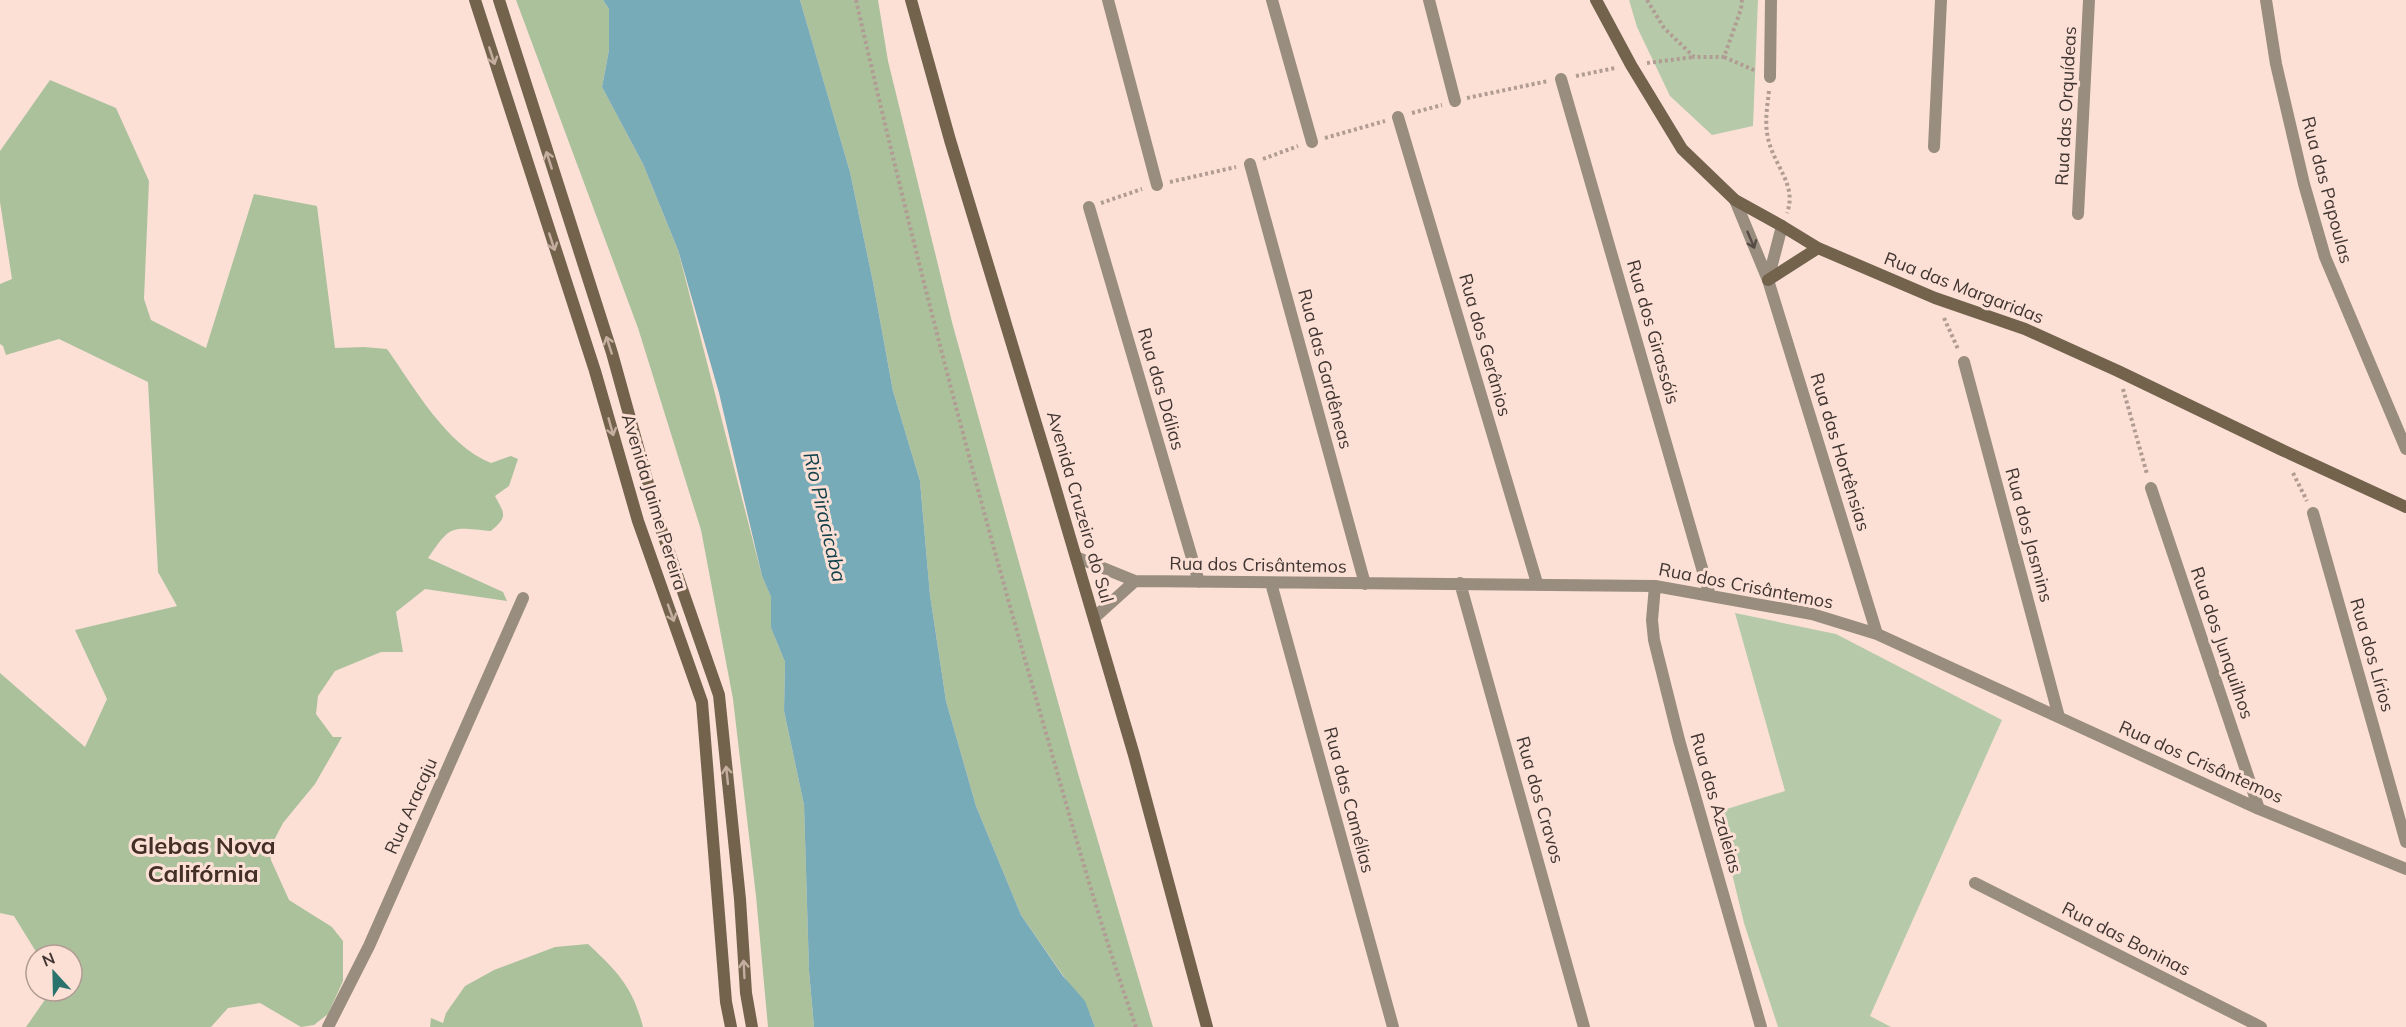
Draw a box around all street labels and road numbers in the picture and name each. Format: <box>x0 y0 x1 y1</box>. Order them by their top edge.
street label: Rua das Orquídeas <box>2050 26 2081 186</box>
street label: Rua das Papoulas <box>2297 114 2358 266</box>
street label: Rua das Margaridas <box>1881 246 2047 329</box>
street label: Rua dos Girassóis <box>1622 257 1685 407</box>
street label: Rua dos Gerânios <box>1454 271 1517 419</box>
street label: Rua das Gardêneas <box>1293 286 1358 451</box>
street label: Rua das Dálias <box>1133 325 1190 453</box>
street label: Rua das Hortênsias <box>1805 370 1875 534</box>
street label: Avenida Cruzeiro do Sul <box>1042 408 1119 606</box>
street label: Avenida Jaime Pereira <box>617 411 692 593</box>
street label: Rua dos Jasmins <box>2000 465 2059 605</box>
street label: Rua dos Crisântemos <box>1169 551 1347 578</box>
street label: Rua dos Crisântemos <box>1657 557 1835 614</box>
street label: Rua dos Junquilhos <box>2186 564 2259 722</box>
street label: Rua dos Lírios <box>2345 595 2400 714</box>
street label: Rua dos Crisântemos <box>2115 715 2287 808</box>
street label: Rua das Camélias <box>1319 724 1380 875</box>
street label: Rua das Azaleias <box>1685 730 1748 876</box>
street label: Rua dos Cravos <box>1511 734 1570 866</box>
street label: Rua Aracaju <box>379 754 442 858</box>
street label: Rua das Boninas <box>2058 896 2194 981</box>

